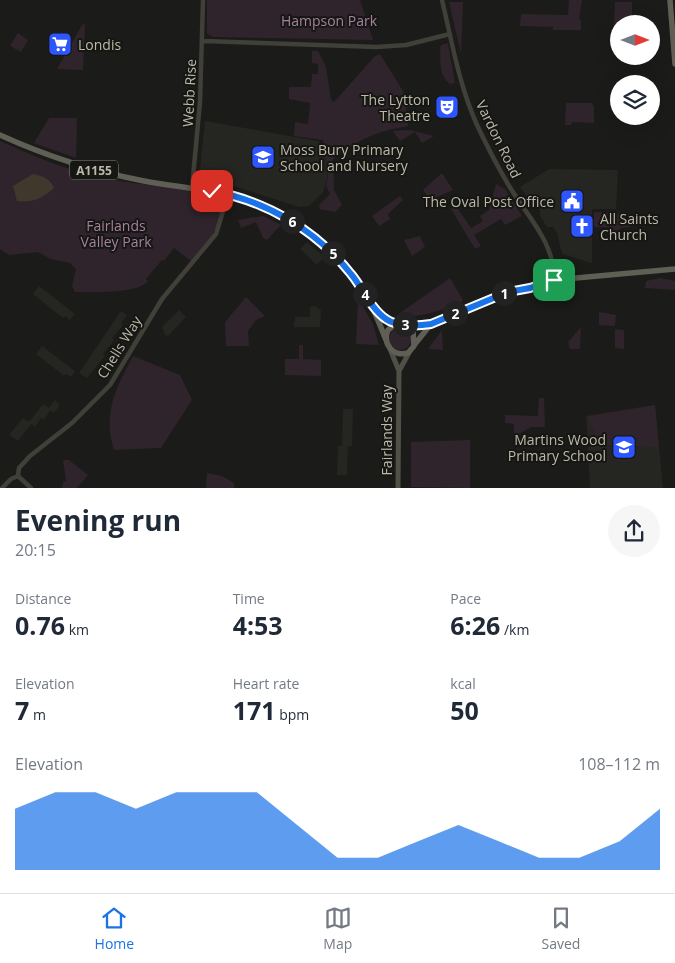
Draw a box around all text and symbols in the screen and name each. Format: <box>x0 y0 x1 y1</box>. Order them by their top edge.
park label: Hampson Park <box>281 11 378 30</box>
north arrow <box>610 15 660 65</box>
map controls <box>610 15 660 125</box>
supermarket icon: Londis <box>47 31 73 57</box>
place label: Londis <box>78 35 121 54</box>
street label: Webb Rise <box>178 58 200 128</box>
button: layers <box>610 75 660 125</box>
place label: The Lytton Theatre <box>361 90 430 125</box>
theatre icon: The Lytton Theatre <box>434 94 460 120</box>
street label: Vardon Road <box>472 97 526 181</box>
place label: Moss Bury Primary School and Nursery <box>280 140 409 175</box>
school or university icon: Moss Bury Primary School and Nursery <box>250 144 276 170</box>
road number: A1155 <box>70 160 118 180</box>
pin <box>191 170 233 212</box>
icon: check <box>198 177 226 205</box>
public building icon: The Oval Post Office <box>559 188 585 214</box>
place label: The Oval Post Office <box>423 192 554 211</box>
pin: 6 <box>280 208 304 234</box>
place label: All Saints Church <box>600 209 659 244</box>
text: 6 <box>288 212 297 231</box>
church icon: All Saints Church <box>569 213 595 239</box>
park label: Fairlands Valley Park <box>81 216 152 251</box>
pin: 5 <box>320 240 346 266</box>
text: 5 <box>329 244 338 263</box>
pin <box>533 259 575 301</box>
icon: arrive <box>540 266 568 294</box>
pin: 1 <box>492 280 516 306</box>
pin: 4 <box>352 282 378 306</box>
text: 1 <box>500 284 509 303</box>
text: 4 <box>361 285 370 304</box>
pin: 2 <box>442 300 468 326</box>
text: 2 <box>451 304 460 323</box>
street label: Chells Way <box>92 311 146 382</box>
pin: 3 <box>392 312 418 336</box>
text: 3 <box>401 315 410 334</box>
street label: Fairlands Way <box>377 384 396 475</box>
place label: Martins Wood Primary School <box>508 430 606 465</box>
school or university icon: Martins Wood Primary School <box>611 434 637 460</box>
text: Evening run <box>15 501 181 539</box>
button: share <box>608 505 660 557</box>
text: 20:15 <box>15 539 56 561</box>
text: Distance <box>15 589 71 608</box>
text: Time <box>233 589 265 608</box>
text: Pace <box>450 589 481 608</box>
text: 0.76 <box>15 608 65 642</box>
text: 4:53 <box>233 608 283 642</box>
text: 6:26 <box>450 608 500 642</box>
text: km <box>65 620 89 639</box>
text: /km <box>500 620 529 639</box>
text: Elevation <box>15 674 74 693</box>
text: Heart rate <box>233 674 299 693</box>
text: kcal <box>450 674 476 693</box>
text: 7 <box>15 693 29 727</box>
text: 171 <box>233 693 276 727</box>
text: 50 <box>450 693 479 727</box>
text: m <box>29 705 46 724</box>
text: bpm <box>276 705 309 724</box>
text: Elevation <box>15 753 83 775</box>
text: 108–112 m <box>578 753 660 775</box>
tab: Home <box>95 904 134 953</box>
tab: Map <box>323 904 352 953</box>
tab: Saved <box>541 904 580 953</box>

